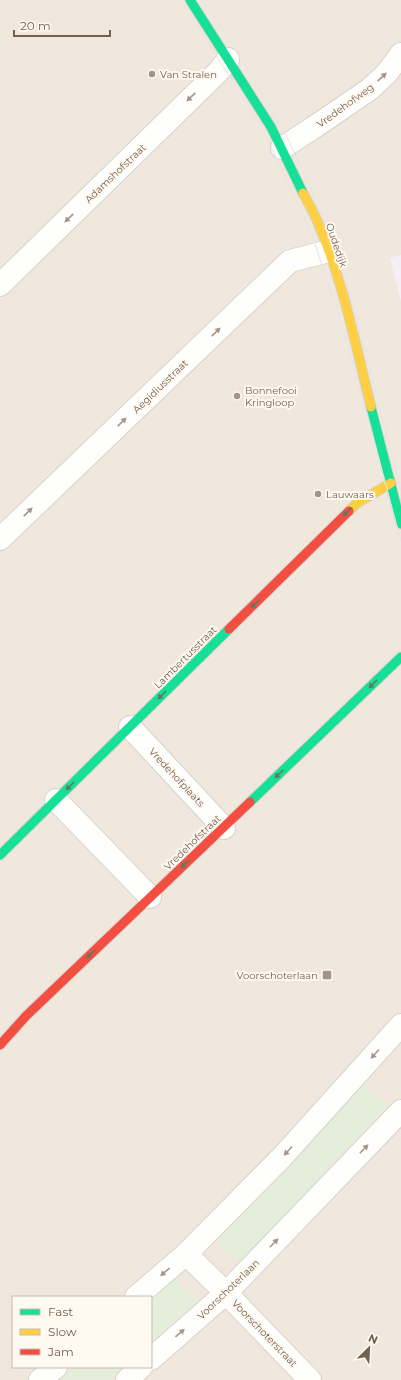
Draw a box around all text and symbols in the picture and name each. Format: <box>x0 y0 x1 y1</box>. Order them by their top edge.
scale bar <box>14 12 110 38</box>
text: 20 m <box>20 18 51 33</box>
place label: Van Stralen <box>160 68 217 81</box>
marker: Van Stralen <box>147 69 157 79</box>
one-way arrow <box>377 73 388 82</box>
street label: Vredehofweg <box>314 80 376 130</box>
one-way arrow <box>186 92 196 102</box>
street label: Adamshofstraat <box>82 141 149 206</box>
one-way arrow <box>64 213 74 223</box>
street label: Oudedijk <box>323 221 350 269</box>
one-way arrow <box>211 327 221 337</box>
street label: Aegidiusstraat <box>130 357 191 416</box>
place label: Bonnefooi Kringloop <box>245 384 297 409</box>
marker: Bonnefooi Kringloop <box>232 391 242 401</box>
one-way arrow <box>117 417 127 427</box>
place label: Lauwaars <box>326 488 374 501</box>
marker: Lauwaars <box>313 489 323 499</box>
one-way arrow <box>23 507 33 517</box>
one-way arrow <box>342 507 352 517</box>
one-way arrow <box>250 599 260 609</box>
street label: Lambertusstraat <box>151 623 219 691</box>
one-way arrow <box>368 679 378 689</box>
one-way arrow <box>157 690 167 700</box>
street label: Vredehofplaats <box>146 745 207 810</box>
one-way arrow <box>274 770 285 779</box>
one-way arrow <box>65 781 75 791</box>
street label: Vredehofstraat <box>161 812 224 873</box>
one-way arrow <box>180 859 190 869</box>
one-way arrow <box>86 949 96 959</box>
place label: Voorschoterlaan <box>236 969 318 982</box>
marker: Voorschoterlaan <box>321 969 333 981</box>
one-way arrow <box>371 1050 380 1059</box>
one-way arrow <box>359 1144 369 1154</box>
one-way arrow <box>283 1146 292 1156</box>
one-way arrow <box>269 1238 279 1248</box>
street label: Voorschoterlaan <box>195 1256 262 1322</box>
one-way arrow <box>160 1267 171 1276</box>
legend <box>12 1296 152 1368</box>
street label: Voorschoterstraat <box>229 1297 300 1370</box>
text: Fast <box>48 1304 73 1319</box>
text: Slow <box>48 1324 77 1339</box>
north arrow <box>349 1328 389 1368</box>
one-way arrow <box>176 1329 185 1338</box>
text: N <box>366 1331 380 1347</box>
text: Jam <box>47 1344 74 1359</box>

